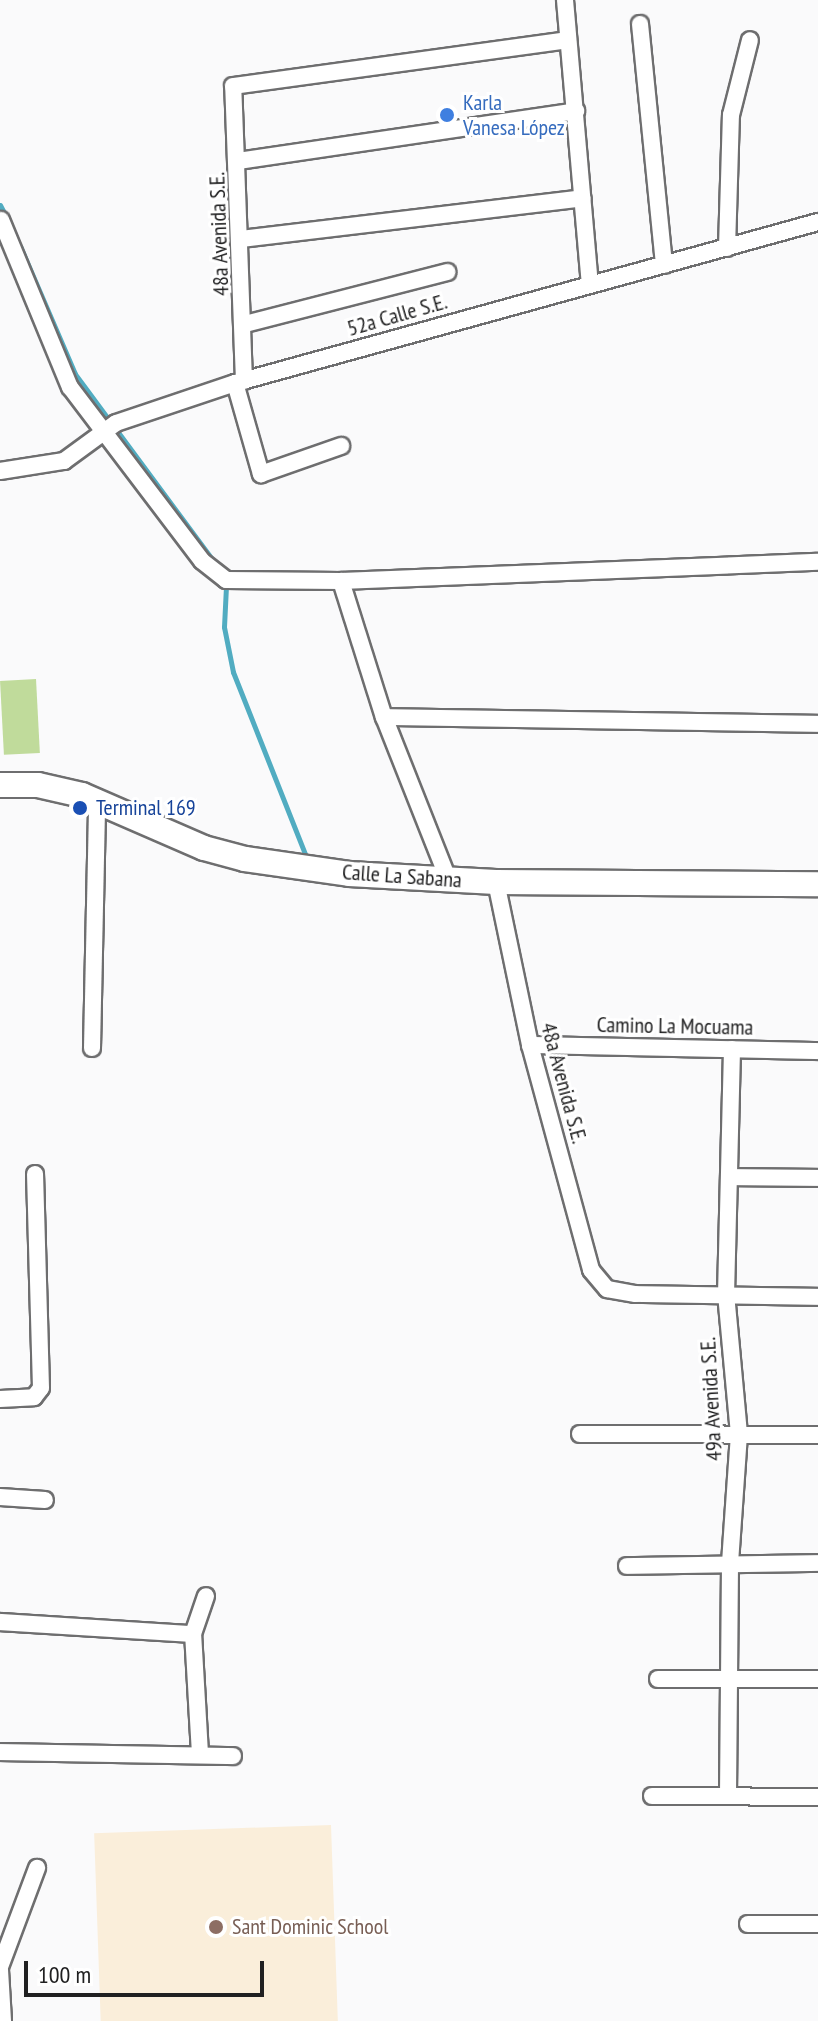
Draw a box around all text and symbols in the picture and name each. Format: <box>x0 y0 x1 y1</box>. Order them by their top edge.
place label: Karla Vanesa López <box>463 89 565 140</box>
marker: Karla Vanesa López <box>438 106 456 124</box>
street label: 48a Avenida S.E. <box>204 171 234 297</box>
street label: 52a Calle S.E. <box>344 288 450 342</box>
place label: Terminal 169 <box>96 795 196 821</box>
marker: Terminal 169 <box>71 799 89 817</box>
street label: Calle La Sabana <box>341 859 463 893</box>
street label: Camino La Mocuama <box>596 1011 754 1041</box>
street label: 48a Avenida S.E. <box>535 1019 593 1147</box>
street label: 49a Avenida S.E. <box>695 1336 727 1462</box>
place label: Sant Dominic School <box>232 1914 389 1940</box>
marker: Sant Dominic School <box>207 1918 225 1936</box>
scale bar <box>28 1945 268 1995</box>
text: 100 m <box>38 1959 91 1990</box>

